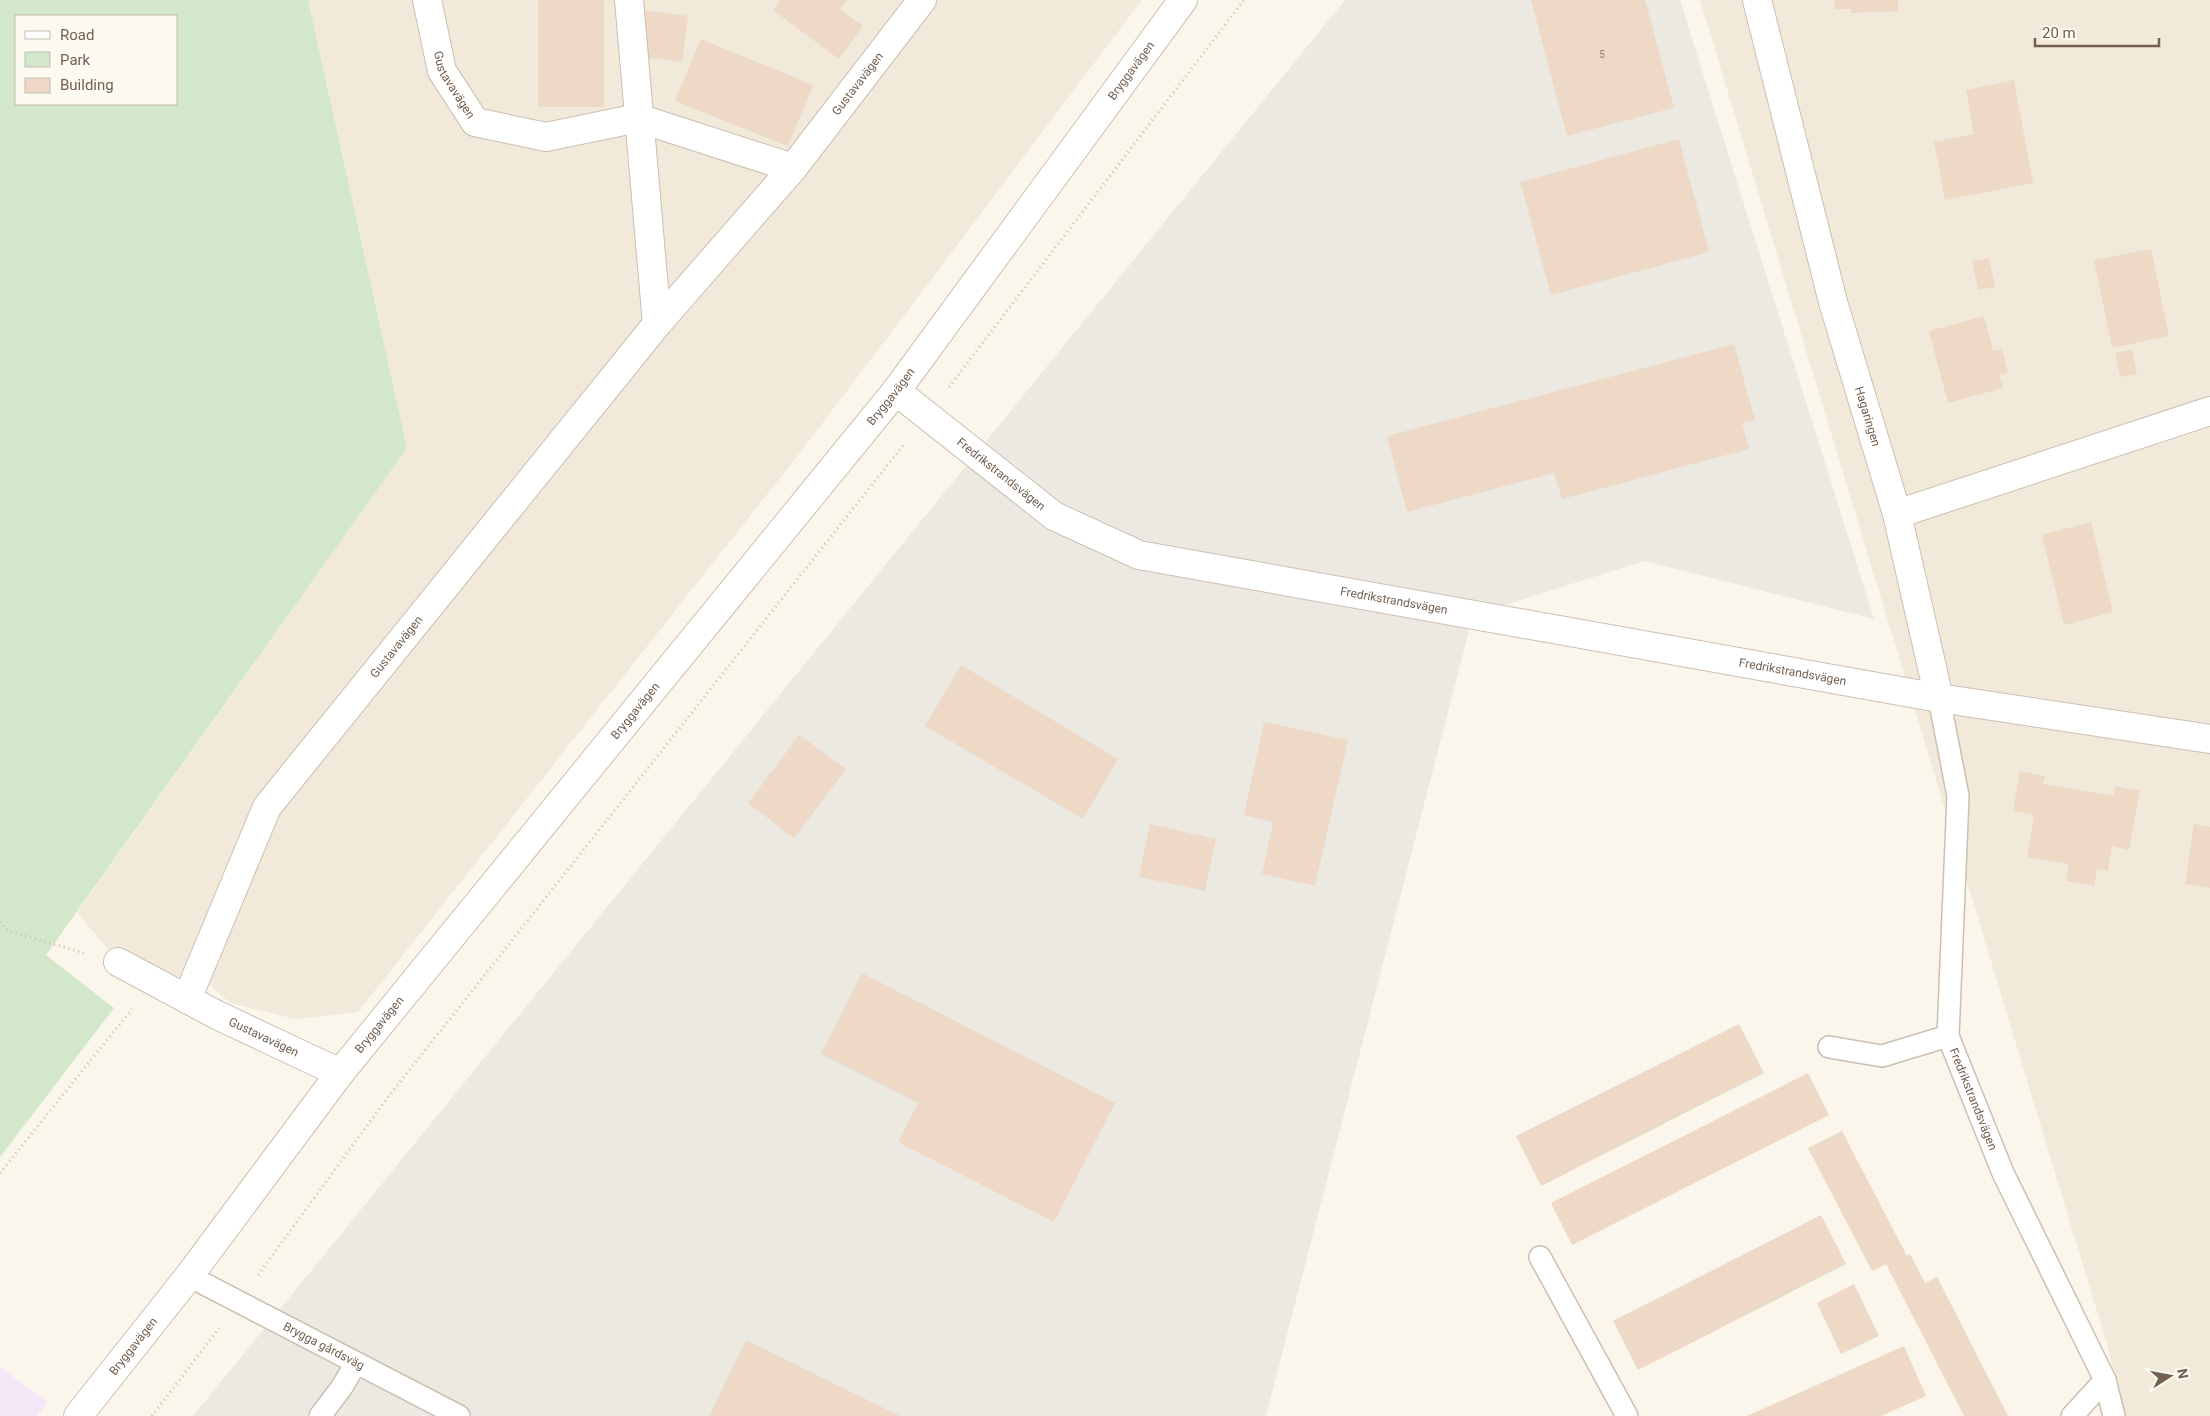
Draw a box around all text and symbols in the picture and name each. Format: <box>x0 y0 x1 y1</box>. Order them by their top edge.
legend <box>15 15 178 105</box>
scale bar <box>2035 15 2159 47</box>
text: 20 m <box>2042 24 2076 42</box>
text: Road <box>60 26 94 44</box>
street label: Bryggavägen <box>1105 39 1157 103</box>
street label: Gustavavägen <box>829 49 886 118</box>
house number: 5 <box>1599 49 1605 60</box>
street label: Gustavavägen <box>431 50 478 121</box>
text: Park <box>60 51 91 69</box>
text: Building <box>60 76 114 94</box>
street label: Bryggavägen <box>864 365 918 428</box>
street label: Hagaringen <box>1852 385 1883 448</box>
street label: Fredrikstrandsvägen <box>954 435 1048 513</box>
street label: Fredrikstrandsvägen <box>1339 584 1449 617</box>
street label: Gustavavägen <box>367 613 426 681</box>
street label: Fredrikstrandsvägen <box>1738 655 1847 688</box>
street label: Bryggavägen <box>608 680 663 742</box>
street label: Bryggavägen <box>352 993 407 1056</box>
street label: Gustavavägen <box>227 1015 301 1060</box>
street label: Fredrikstrandsvägen <box>1947 1046 2000 1152</box>
street label: Bryggavägen <box>106 1315 160 1378</box>
street label: Brygga gårdsväg <box>281 1319 367 1373</box>
north arrow <box>2145 1351 2195 1401</box>
text: N <box>2174 1367 2192 1380</box>

